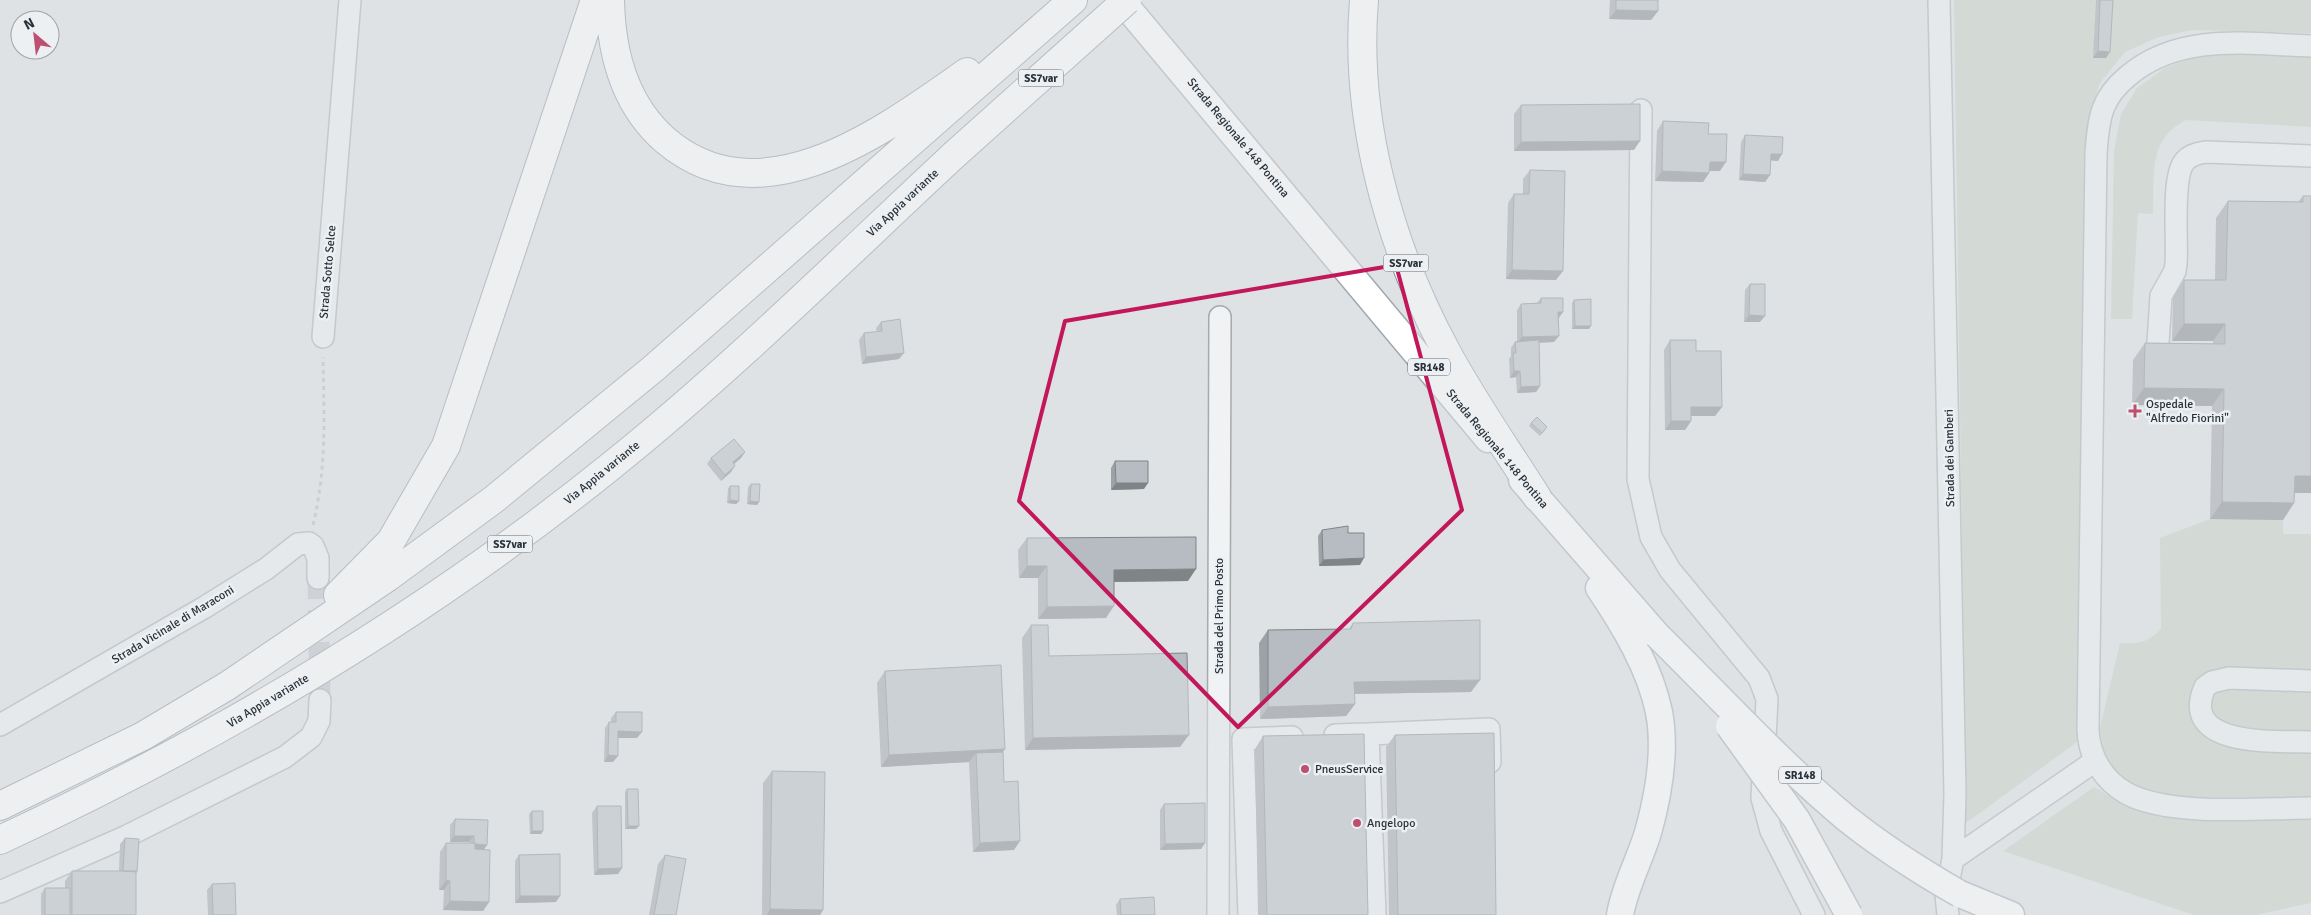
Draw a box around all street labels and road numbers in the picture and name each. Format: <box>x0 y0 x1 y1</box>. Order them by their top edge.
road number: SS7var <box>1018 70 1064 86</box>
street label: Strada Regionale 148 Pontina <box>1184 75 1292 201</box>
street label: Via Appia variante <box>864 166 942 240</box>
street label: Strada Sotto Selce <box>316 225 340 319</box>
road number: SS7var <box>1384 254 1428 272</box>
road number: SR148 <box>1408 358 1450 376</box>
street label: Strada Regionale 148 Pontina <box>1443 386 1551 512</box>
street label: Strada dei Gamberi <box>1942 409 1958 507</box>
street label: Via Appia variante <box>561 438 643 508</box>
road number: SS7var <box>488 536 532 552</box>
street label: Strada del Primo Posto <box>1212 558 1227 674</box>
street label: Strada Vicinale di Maraconi <box>109 582 237 668</box>
street label: Via Appia variante <box>224 671 312 731</box>
road number: SR148 <box>1779 766 1821 784</box>

